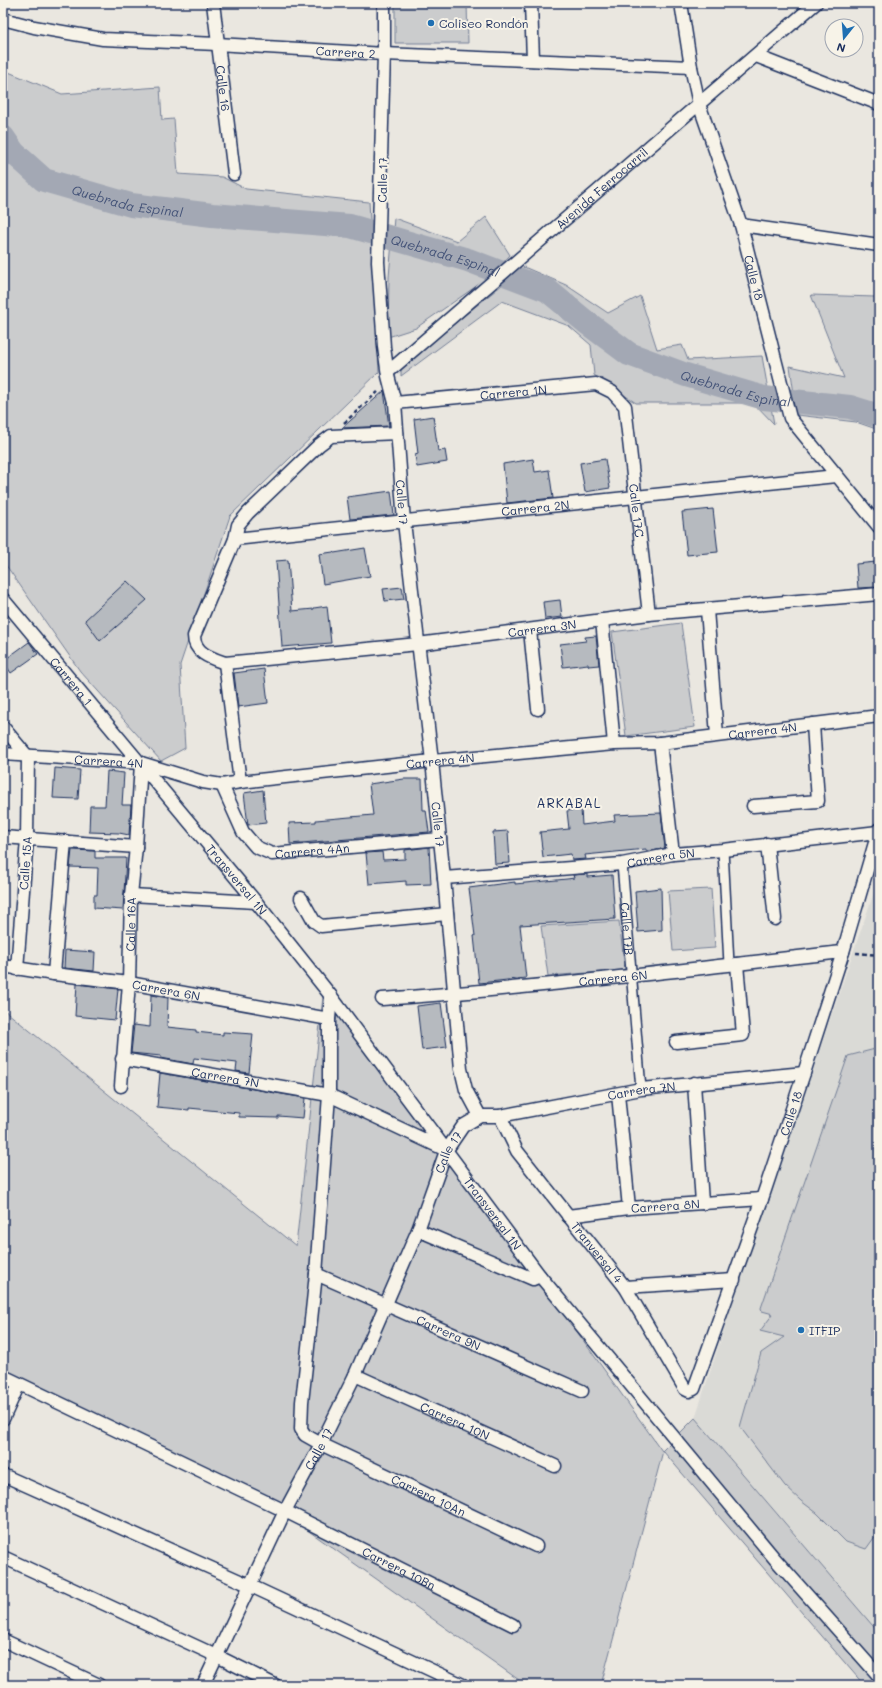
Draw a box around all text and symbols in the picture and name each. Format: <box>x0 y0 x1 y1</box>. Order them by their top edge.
place label: Coliseo Rondón <box>439 15 528 31</box>
marker: Coliseo Rondón <box>426 18 436 28</box>
north arrow <box>824 18 864 58</box>
text: N <box>835 40 847 56</box>
street label: Carrera 2 <box>315 42 376 61</box>
street label: Calle 16 <box>213 65 234 112</box>
street label: Avenida Ferrocarril <box>552 144 651 232</box>
street label: Calle 17 <box>374 157 390 203</box>
water label: Quebrada Espinal <box>70 180 185 220</box>
water label: Quebrada Espinal <box>389 230 503 280</box>
street label: Calle 18 <box>741 253 768 302</box>
water label: Quebrada Espinal <box>679 365 792 409</box>
street label: Carrera 1N <box>479 381 548 403</box>
street label: Calle 17 <box>393 479 412 526</box>
street label: Calle 17C <box>626 483 648 539</box>
street label: Carrera 2N <box>500 496 570 519</box>
street label: Carrera 3N <box>507 616 577 640</box>
street label: Carrera 1 <box>47 654 96 709</box>
street label: Carrera 4N <box>728 718 798 742</box>
street label: Carrera 4N <box>405 749 475 772</box>
street label: Carrera 4N <box>74 751 144 771</box>
district label: ARKABAL <box>536 794 602 811</box>
street label: Calle 17 <box>428 801 449 848</box>
street label: Calle 15A <box>15 835 35 891</box>
street label: Carrera 4An <box>274 839 350 862</box>
street label: Transversal 1N <box>203 841 271 918</box>
street label: Carrera 5N <box>625 844 695 871</box>
street label: Calle 16A <box>122 897 139 952</box>
street label: Calle 17B <box>617 902 638 956</box>
street label: Carrera 6N <box>578 966 648 989</box>
street label: Carrera 6N <box>131 976 202 1004</box>
street label: Carrera 7N <box>190 1063 261 1091</box>
street label: Carrera 7N <box>606 1078 676 1103</box>
street label: Calle 18 <box>776 1089 805 1138</box>
street label: Calle 17 <box>431 1128 465 1175</box>
street label: Transversal 1N <box>461 1174 526 1253</box>
street label: Carrera 8N <box>630 1195 700 1216</box>
street label: Tranversal 4 <box>568 1218 627 1286</box>
street label: Carrera 9N <box>414 1311 483 1354</box>
place label: ITFIP <box>809 1322 840 1338</box>
marker: ITFIP <box>796 1325 806 1335</box>
street label: Carrera 10N <box>418 1398 492 1443</box>
street label: Calle 17 <box>301 1425 336 1473</box>
street label: Carrera 10An <box>389 1471 468 1520</box>
street label: Carrera 10Bn <box>360 1543 438 1593</box>

